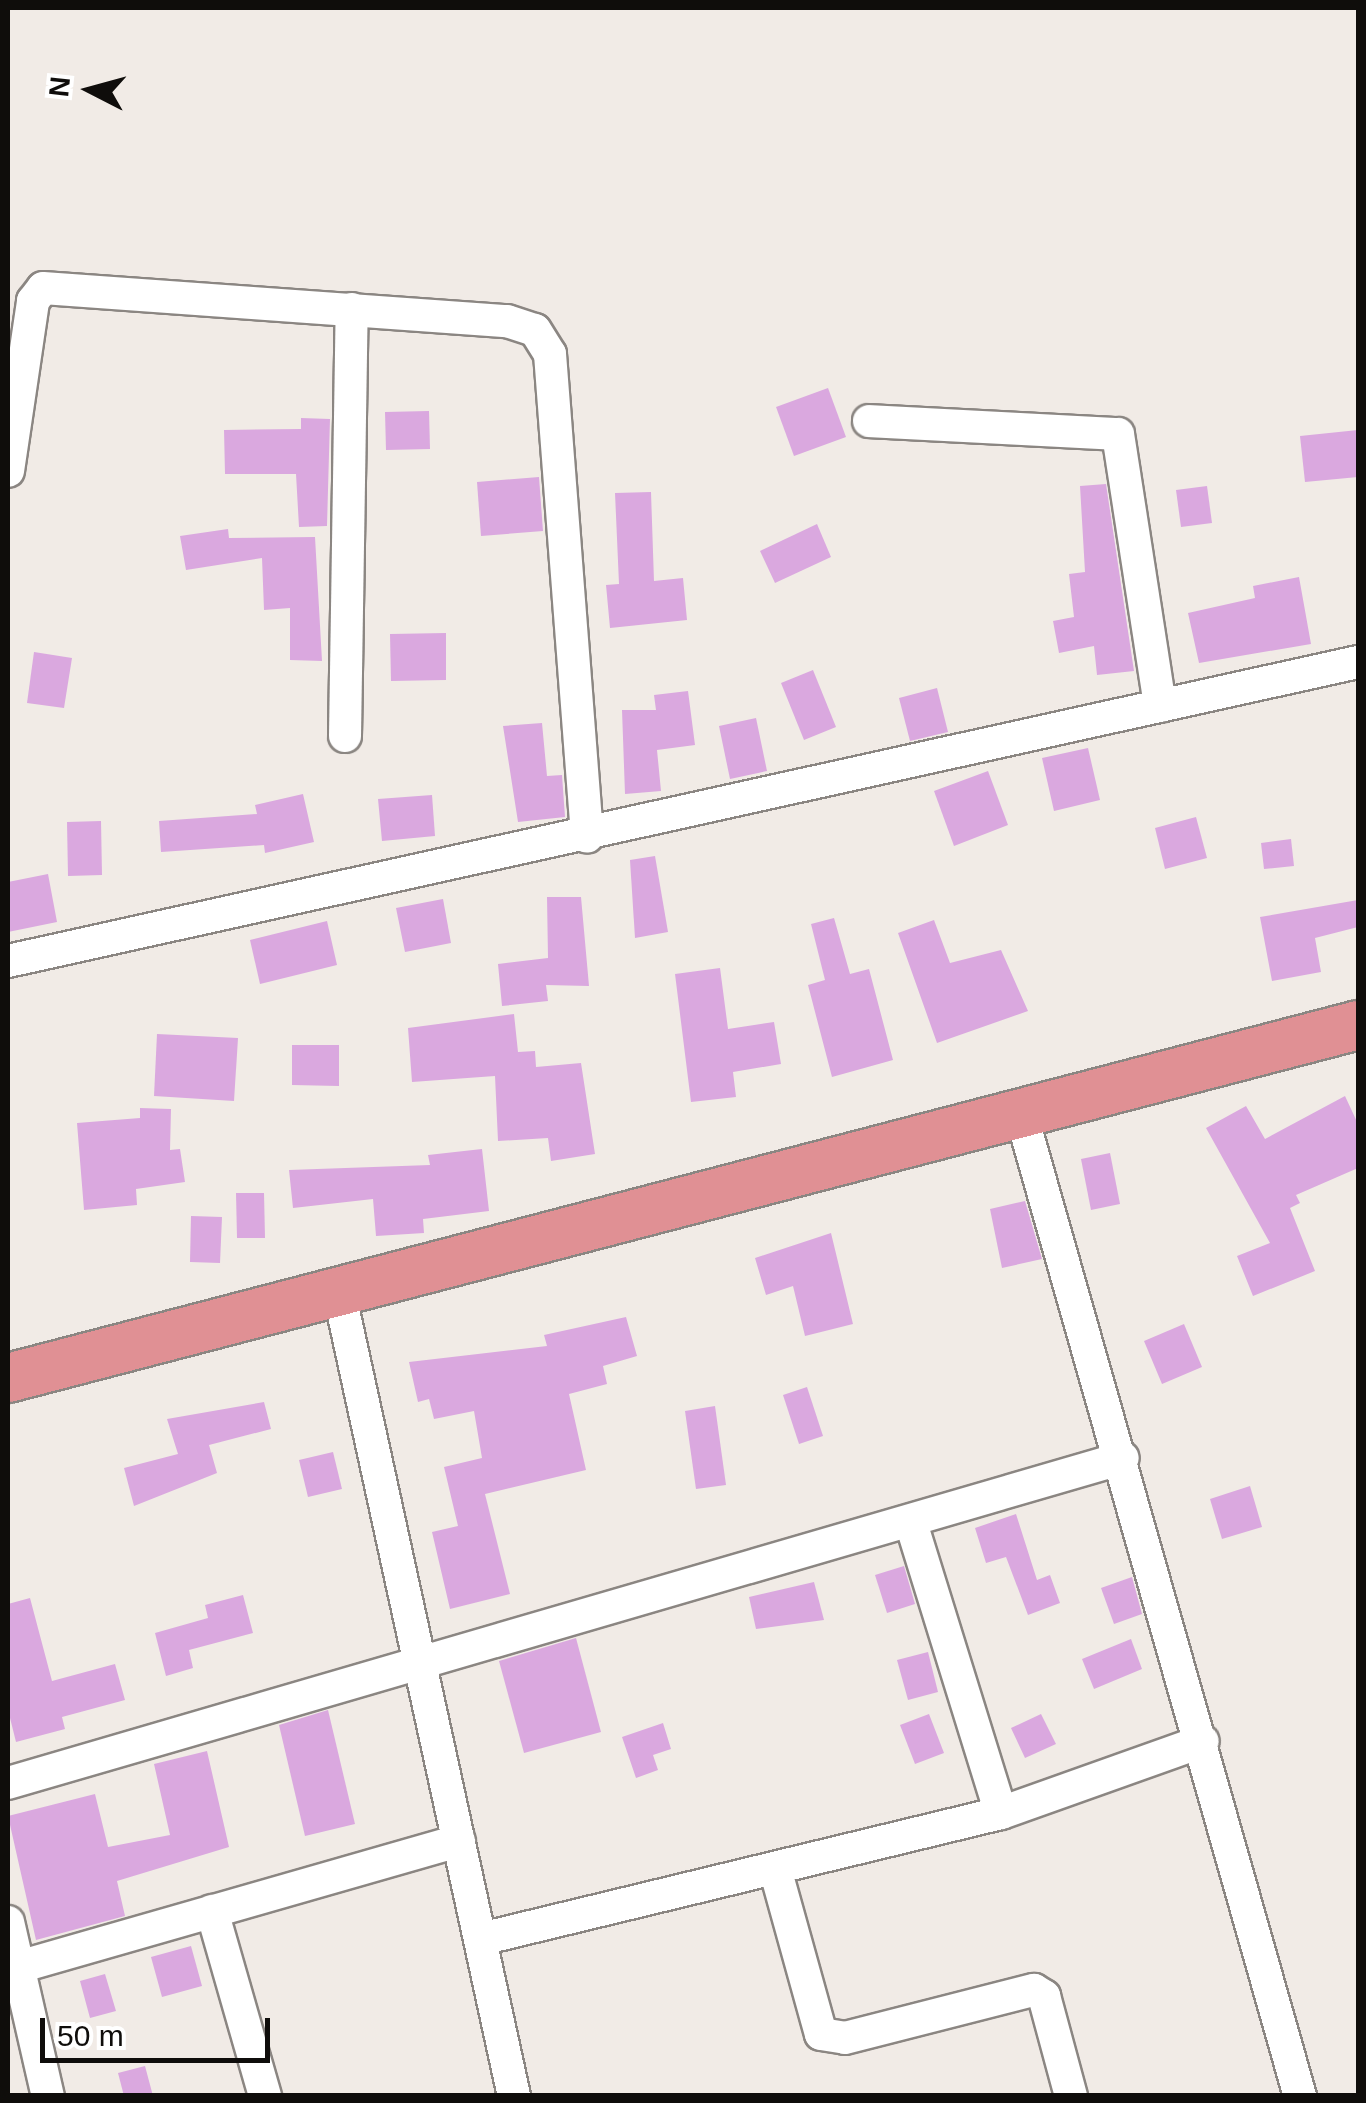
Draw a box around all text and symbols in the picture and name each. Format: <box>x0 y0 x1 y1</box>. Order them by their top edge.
north arrow <box>40 40 140 140</box>
text: N <box>43 75 76 99</box>
scale bar <box>45 1998 275 2060</box>
text: 50 m <box>57 2019 124 2052</box>

